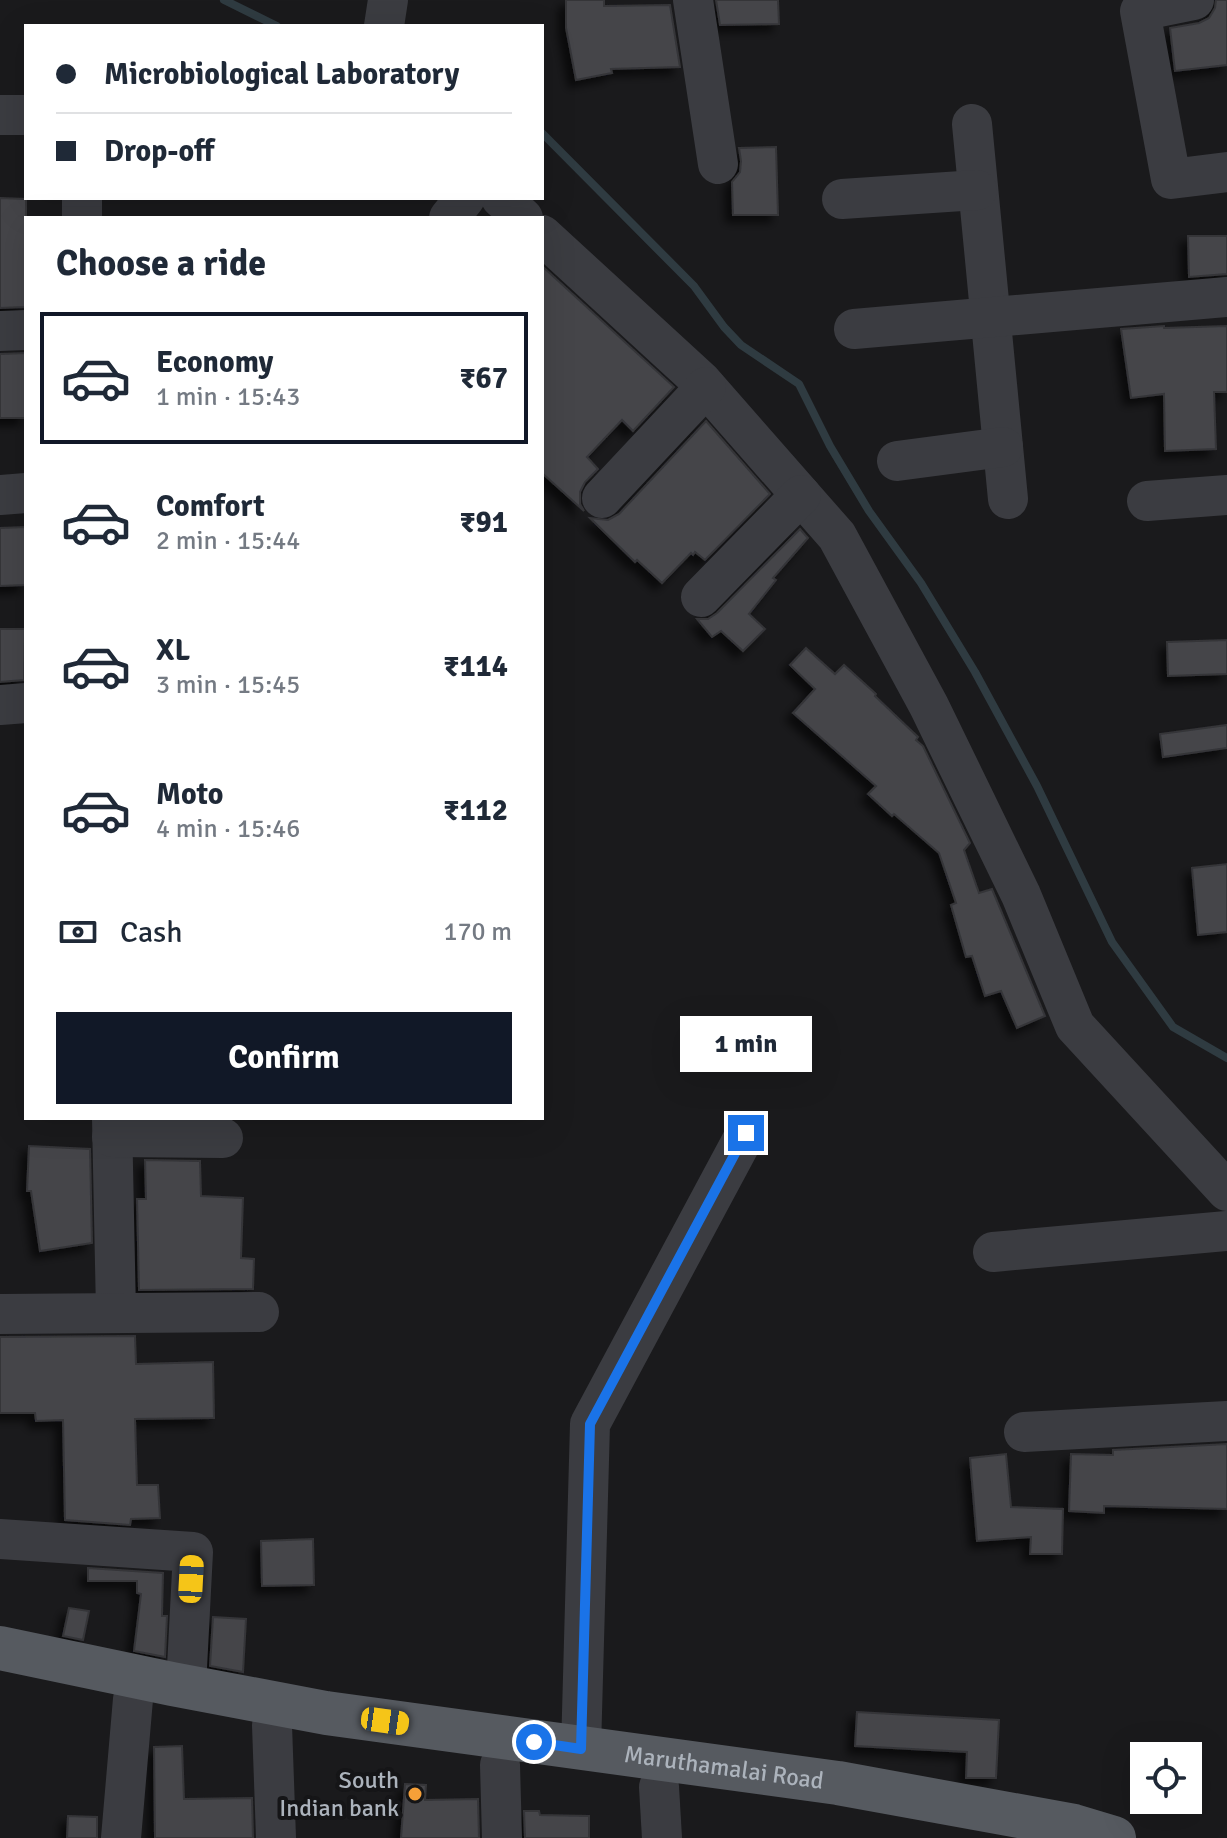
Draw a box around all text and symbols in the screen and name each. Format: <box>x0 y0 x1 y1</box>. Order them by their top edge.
text: Microbiological Laboratory <box>104 56 459 93</box>
text: Drop-off <box>104 133 214 170</box>
text: Choose a ride <box>56 241 266 286</box>
icon: car <box>60 342 132 414</box>
text: Economy <box>156 344 273 381</box>
text: ₹67 <box>459 360 508 397</box>
text: 1 min · 15:43 <box>156 381 300 413</box>
icon: car <box>60 486 132 558</box>
text: Comfort <box>156 488 265 525</box>
text: ₹91 <box>459 504 508 541</box>
text: 2 min · 15:44 <box>156 525 300 557</box>
icon: car <box>60 630 132 702</box>
text: XL <box>156 632 190 669</box>
text: ₹114 <box>443 648 508 685</box>
text: 3 min · 15:45 <box>156 669 300 701</box>
icon: car <box>60 774 132 846</box>
text: Moto <box>156 776 223 813</box>
text: ₹112 <box>443 792 508 829</box>
text: 4 min · 15:46 <box>156 813 300 845</box>
icon: cash <box>56 910 100 954</box>
text: Cash <box>120 914 183 951</box>
text: 170 m <box>443 916 512 948</box>
button: Confirm <box>56 1012 512 1104</box>
callout: 1 min <box>680 1017 812 1073</box>
text: 1 min <box>715 1028 777 1060</box>
route end <box>728 1115 764 1151</box>
car <box>178 1554 204 1604</box>
car <box>360 1706 410 1736</box>
route start <box>516 1724 552 1760</box>
street label: Maruthamalai Road <box>622 1739 825 1796</box>
map controls <box>1130 1742 1202 1814</box>
button: locate <box>1130 1742 1202 1814</box>
place label: South Indian bank <box>279 1765 399 1823</box>
marker: South Indian bank <box>406 1785 424 1803</box>

